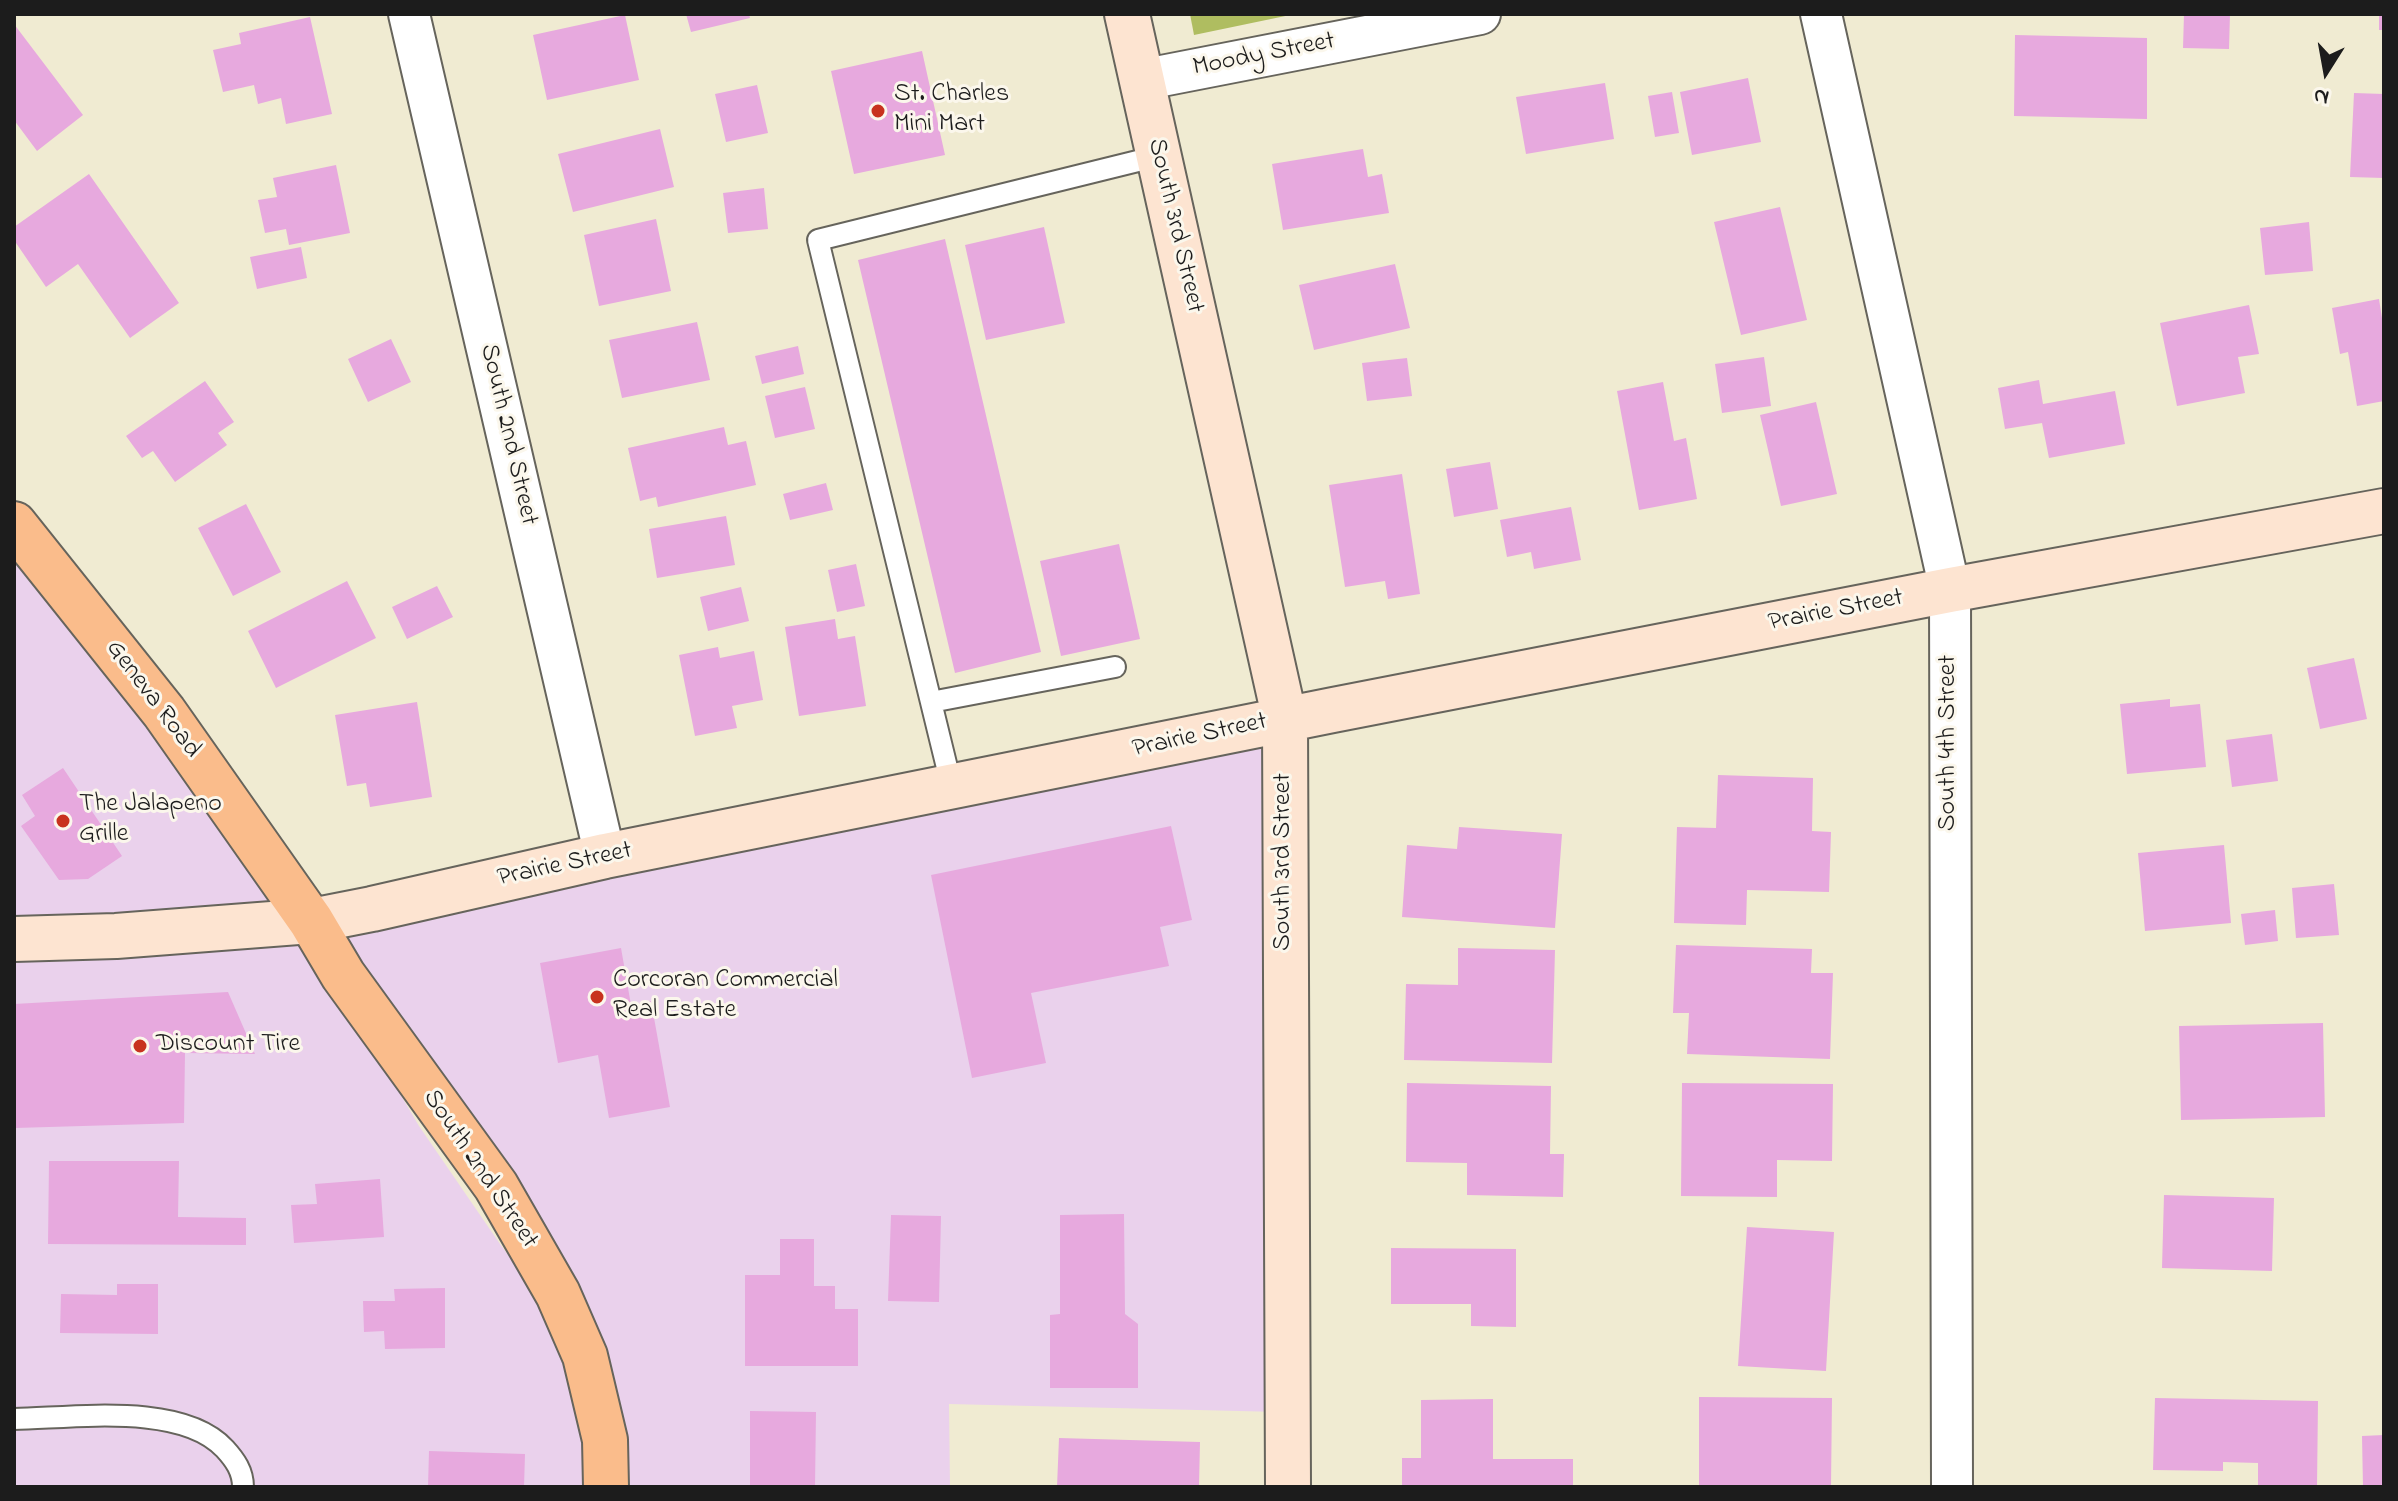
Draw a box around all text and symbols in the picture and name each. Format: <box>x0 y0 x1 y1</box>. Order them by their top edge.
street label: Moody Street <box>1190 27 1338 85</box>
north arrow <box>2286 32 2366 112</box>
text: N <box>2311 78 2332 113</box>
place label: St. Charles Mini Mart <box>894 80 1009 142</box>
marker: St. Charles Mini Mart <box>869 102 887 120</box>
street label: South 3rd Street <box>1139 136 1209 316</box>
street label: South 2nd Street <box>471 341 543 529</box>
street label: Prairie Street <box>1766 584 1906 640</box>
street label: Geneva Road <box>98 635 206 765</box>
street label: South 4th Street <box>1934 655 1966 831</box>
street label: Prairie Street <box>1130 708 1270 766</box>
street label: South 3rd Street <box>1269 773 1301 951</box>
place label: The Jalapeno Grille <box>79 790 222 852</box>
marker: The Jalapeno Grille <box>54 812 72 830</box>
street label: Prairie Street <box>495 837 635 895</box>
place label: Corcoran Commercial Real Estate <box>613 966 838 1028</box>
marker: Corcoran Commercial Real Estate <box>588 988 606 1006</box>
place label: Discount Tire <box>156 1030 300 1062</box>
marker: Discount Tire <box>131 1037 149 1055</box>
street label: South 2nd Street <box>414 1085 544 1255</box>

